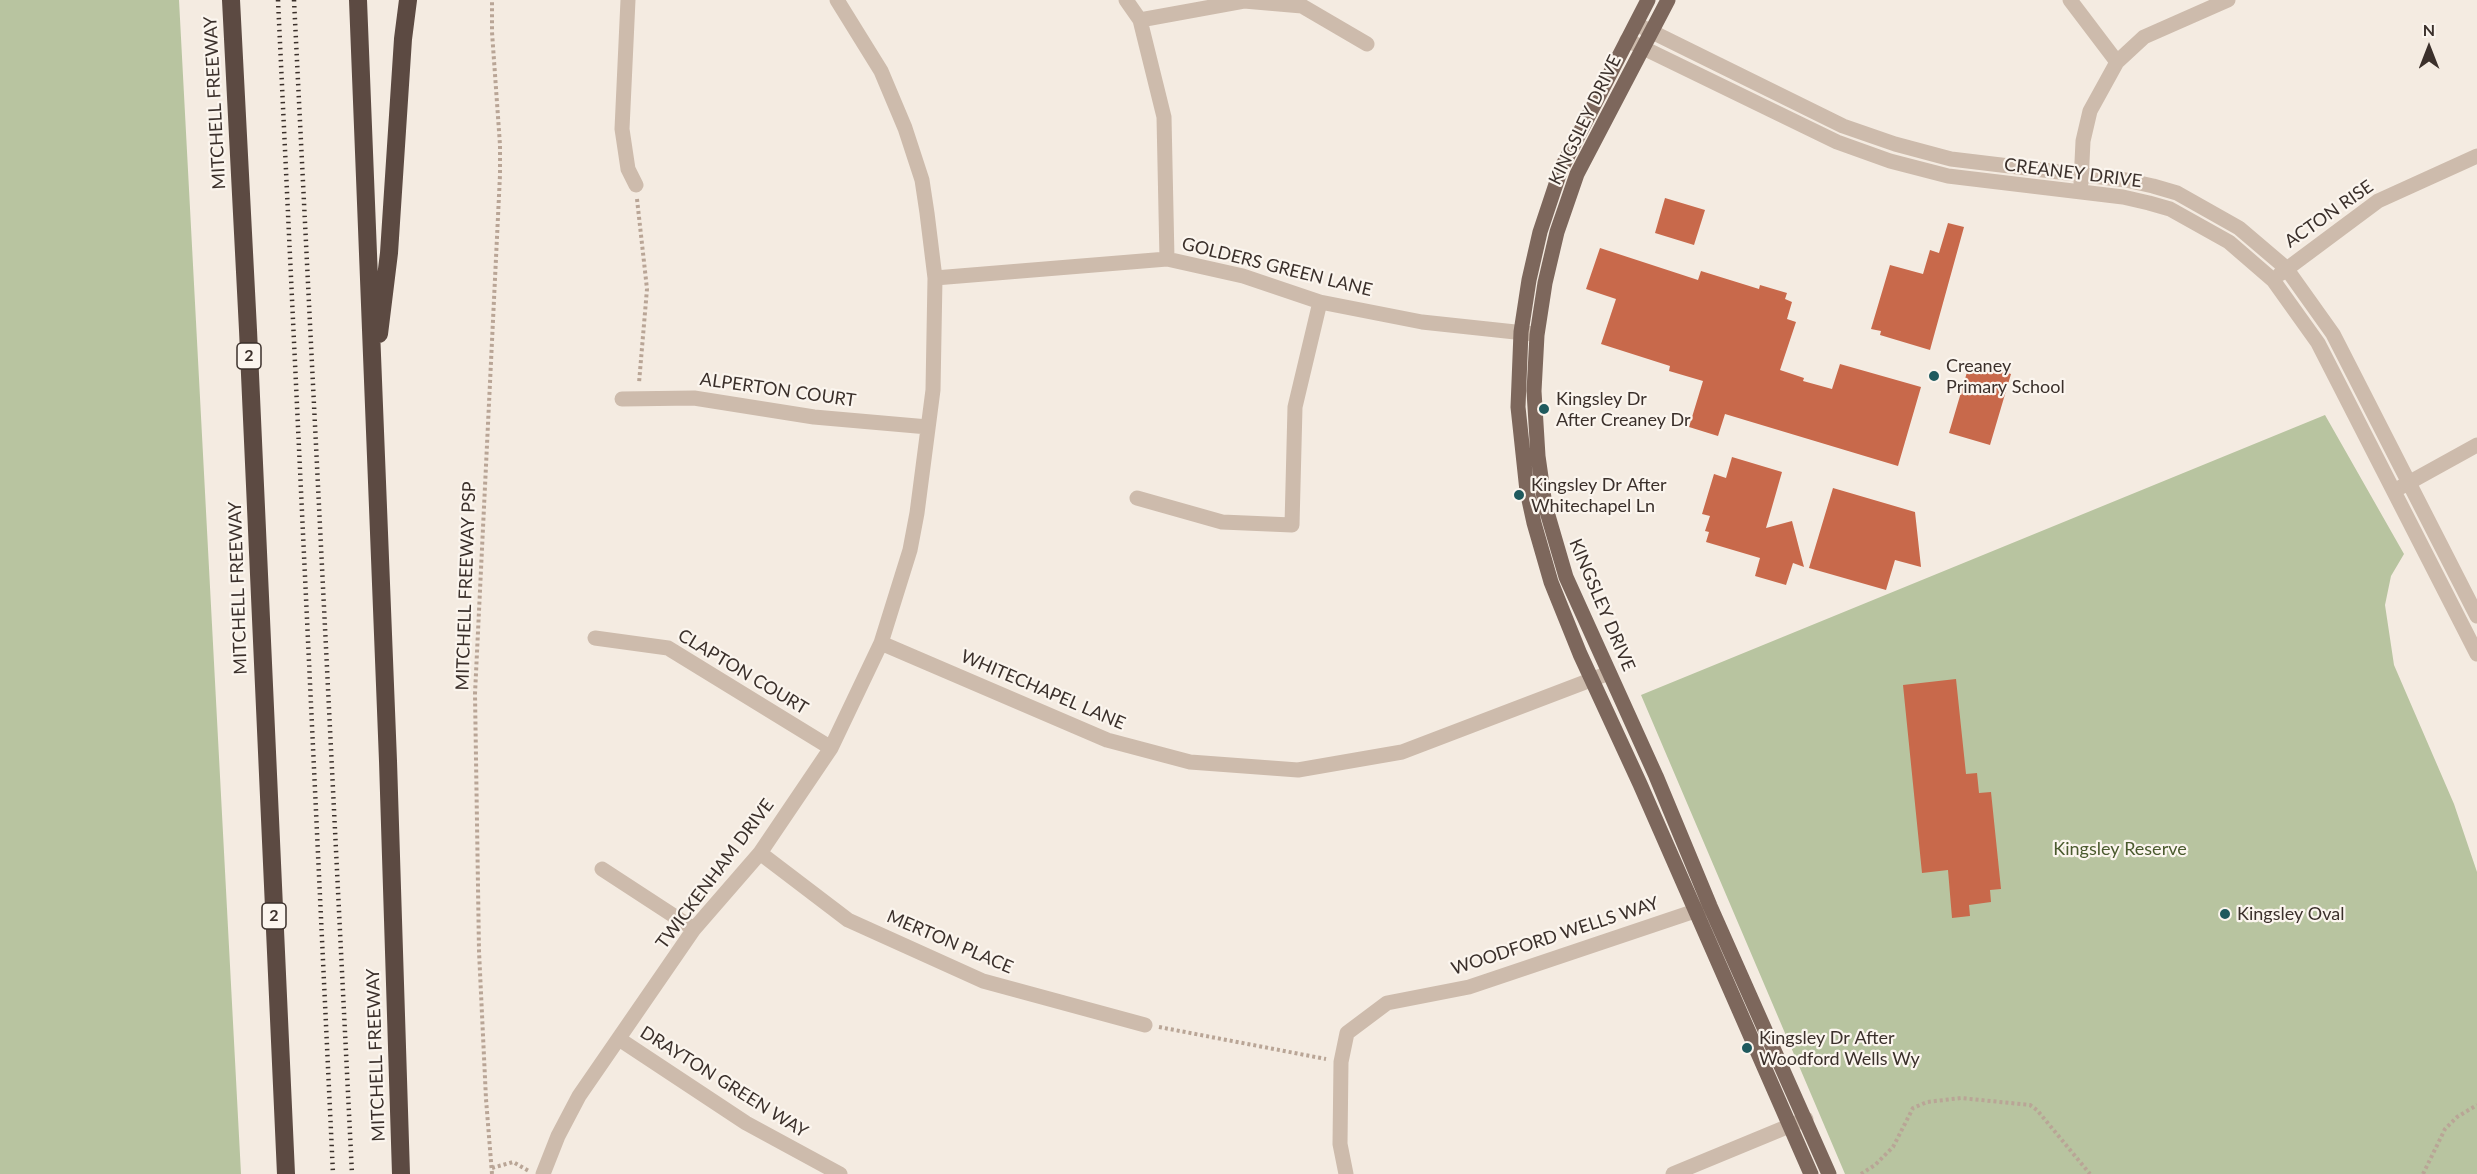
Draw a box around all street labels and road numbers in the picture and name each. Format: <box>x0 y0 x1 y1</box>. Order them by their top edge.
street label: MITCHELL FREEWAY <box>200 16 230 190</box>
street label: KINGSLEY DRIVE <box>1544 52 1626 188</box>
street label: CREANEY DRIVE <box>2003 154 2143 192</box>
street label: ACTON RISE <box>2281 176 2377 252</box>
street label: GOLDERS GREEN LANE <box>1179 233 1375 301</box>
road number: 2 <box>237 343 261 369</box>
street label: ALPERTON COURT <box>699 368 857 412</box>
street label: MITCHELL FREEWAY PSP <box>452 481 480 691</box>
street label: MITCHELL FREEWAY <box>224 501 252 675</box>
street label: KINGSLEY DRIVE <box>1564 536 1640 674</box>
street label: CLAPTON COURT <box>674 625 812 719</box>
street label: WHITECHAPEL LANE <box>957 646 1129 734</box>
street label: TWICKENHAM DRIVE <box>652 795 778 953</box>
street label: WOODFORD WELLS WAY <box>1449 892 1661 980</box>
road number: 2 <box>262 903 286 929</box>
street label: MERTON PLACE <box>884 906 1016 978</box>
street label: MITCHELL FREEWAY <box>362 968 390 1142</box>
street label: DRAYTON GREEN WAY <box>636 1022 812 1142</box>

